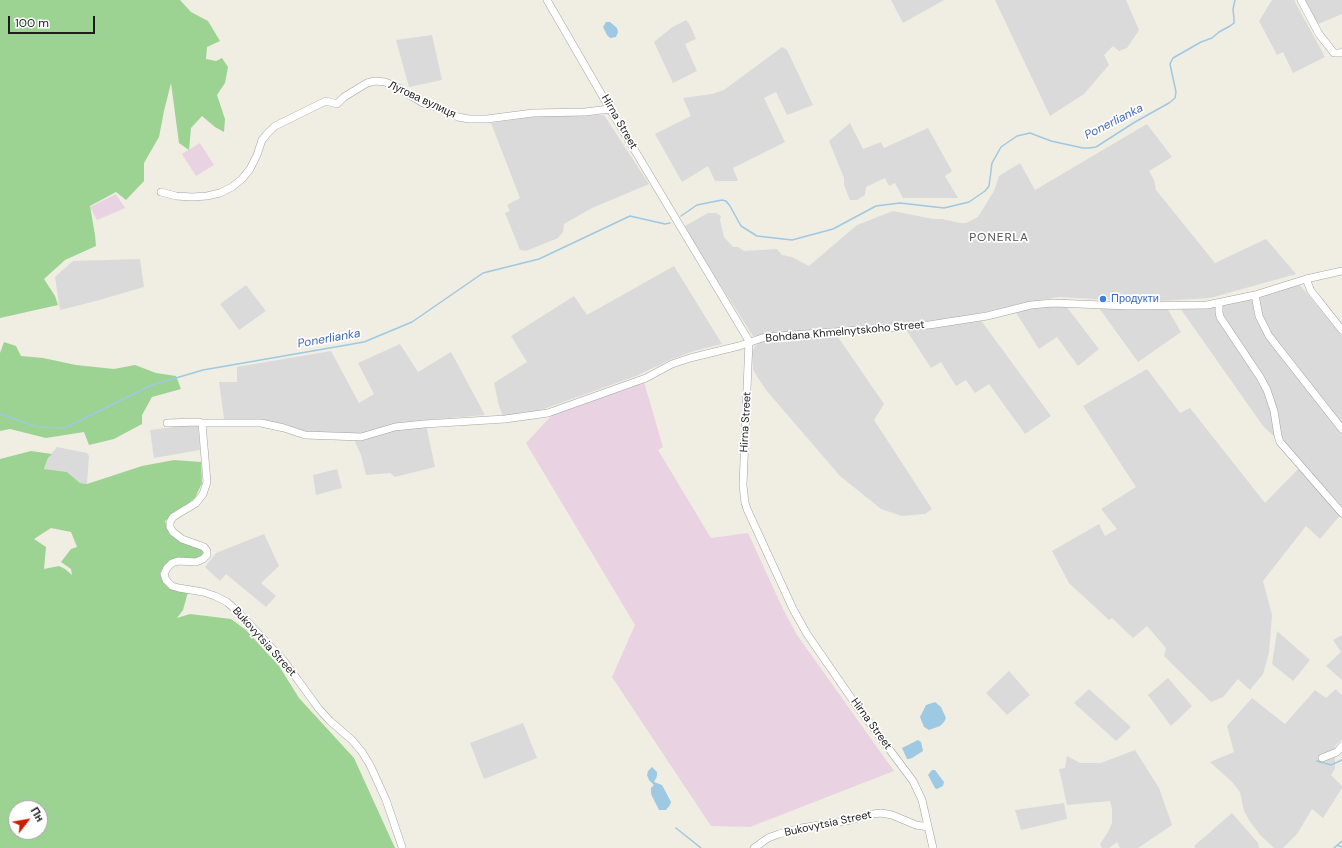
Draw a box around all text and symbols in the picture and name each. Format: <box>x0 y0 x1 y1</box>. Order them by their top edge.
scale bar <box>10 8 97 34</box>
text: 100 m <box>15 15 49 31</box>
street label: Лугова вулиця <box>386 79 458 121</box>
street label: Hirna Street <box>598 92 640 152</box>
water label: Ponerlianka <box>1082 101 1146 143</box>
district label: PONERLA <box>969 231 1029 245</box>
place label: Продукти <box>1111 292 1159 306</box>
marker: Продукти <box>1098 294 1108 304</box>
street label: Bohdana Khmelnytskoho Street <box>765 318 925 346</box>
water label: Ponerlianka <box>296 326 362 352</box>
street label: Hirna Street <box>738 391 754 453</box>
street label: Bukovytsia Street <box>229 605 299 679</box>
street label: Hirna Street <box>848 696 894 752</box>
north arrow <box>8 800 48 840</box>
text: Пн <box>28 804 47 824</box>
street label: Bukovytsia Street <box>783 808 873 840</box>

